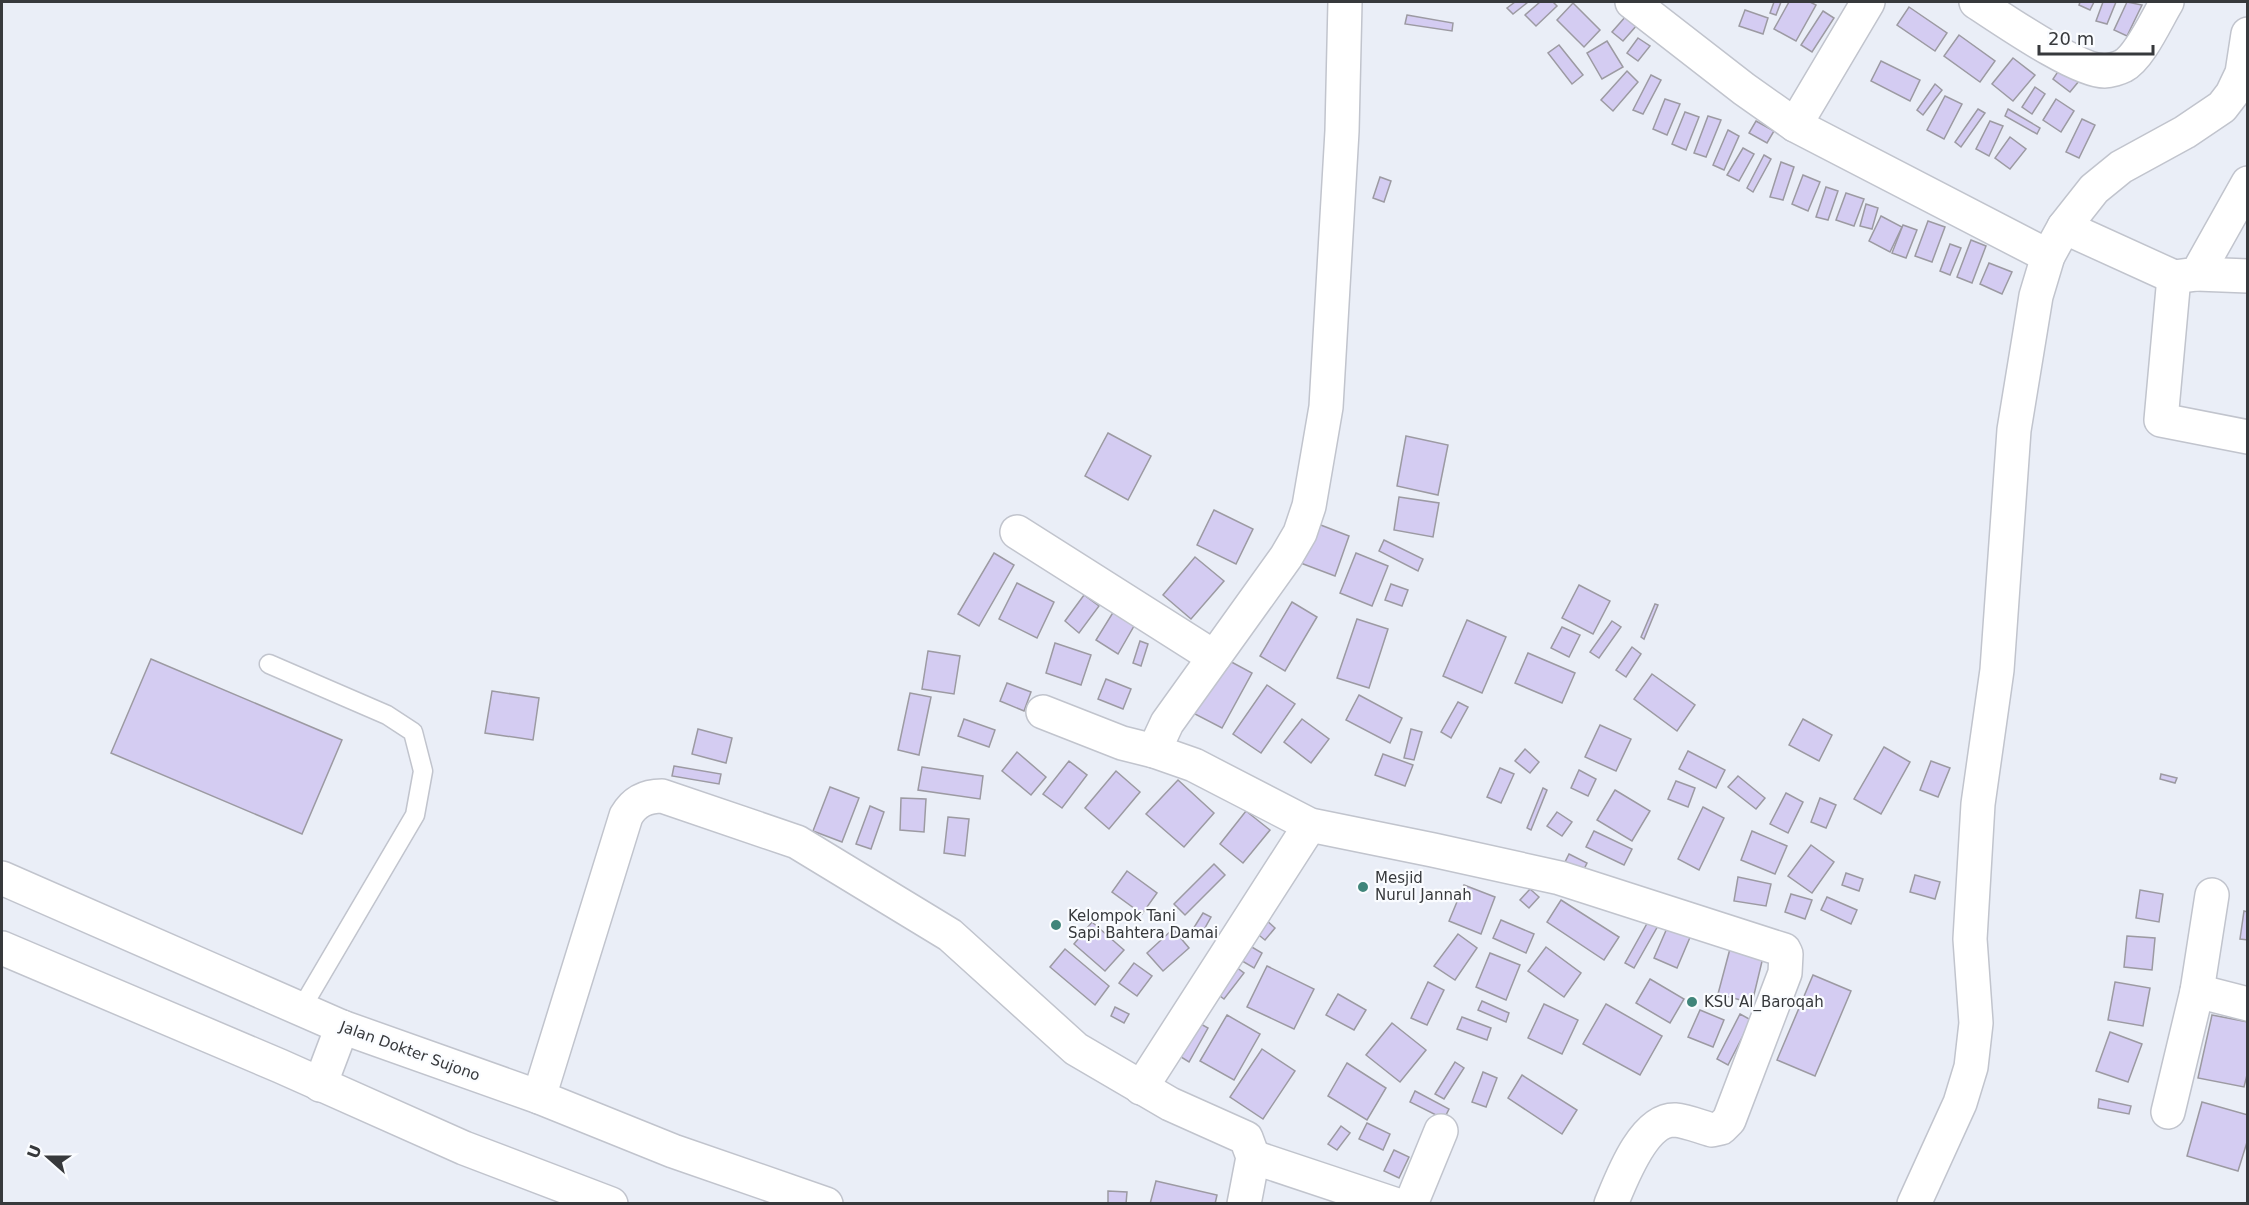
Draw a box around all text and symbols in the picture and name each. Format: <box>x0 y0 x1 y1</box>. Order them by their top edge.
scale bar <box>2039 18 2153 56</box>
text: 20 m <box>2048 28 2094 49</box>
place label: Mesjid Nurul Jannah <box>1375 869 1472 904</box>
marker: Mesjid Nurul Jannah <box>1356 880 1370 894</box>
place label: Kelompok Tani Sapi Bahtera Damai <box>1068 907 1218 942</box>
marker: Kelompok Tani Sapi Bahtera Damai <box>1049 918 1063 932</box>
place label: KSU Al_Baroqah <box>1704 993 1824 1012</box>
marker: KSU Al_Baroqah <box>1685 995 1699 1009</box>
street label: Jalan Dokter Sujono <box>337 1017 483 1085</box>
north arrow <box>18 1127 78 1187</box>
text: U <box>23 1142 46 1161</box>

